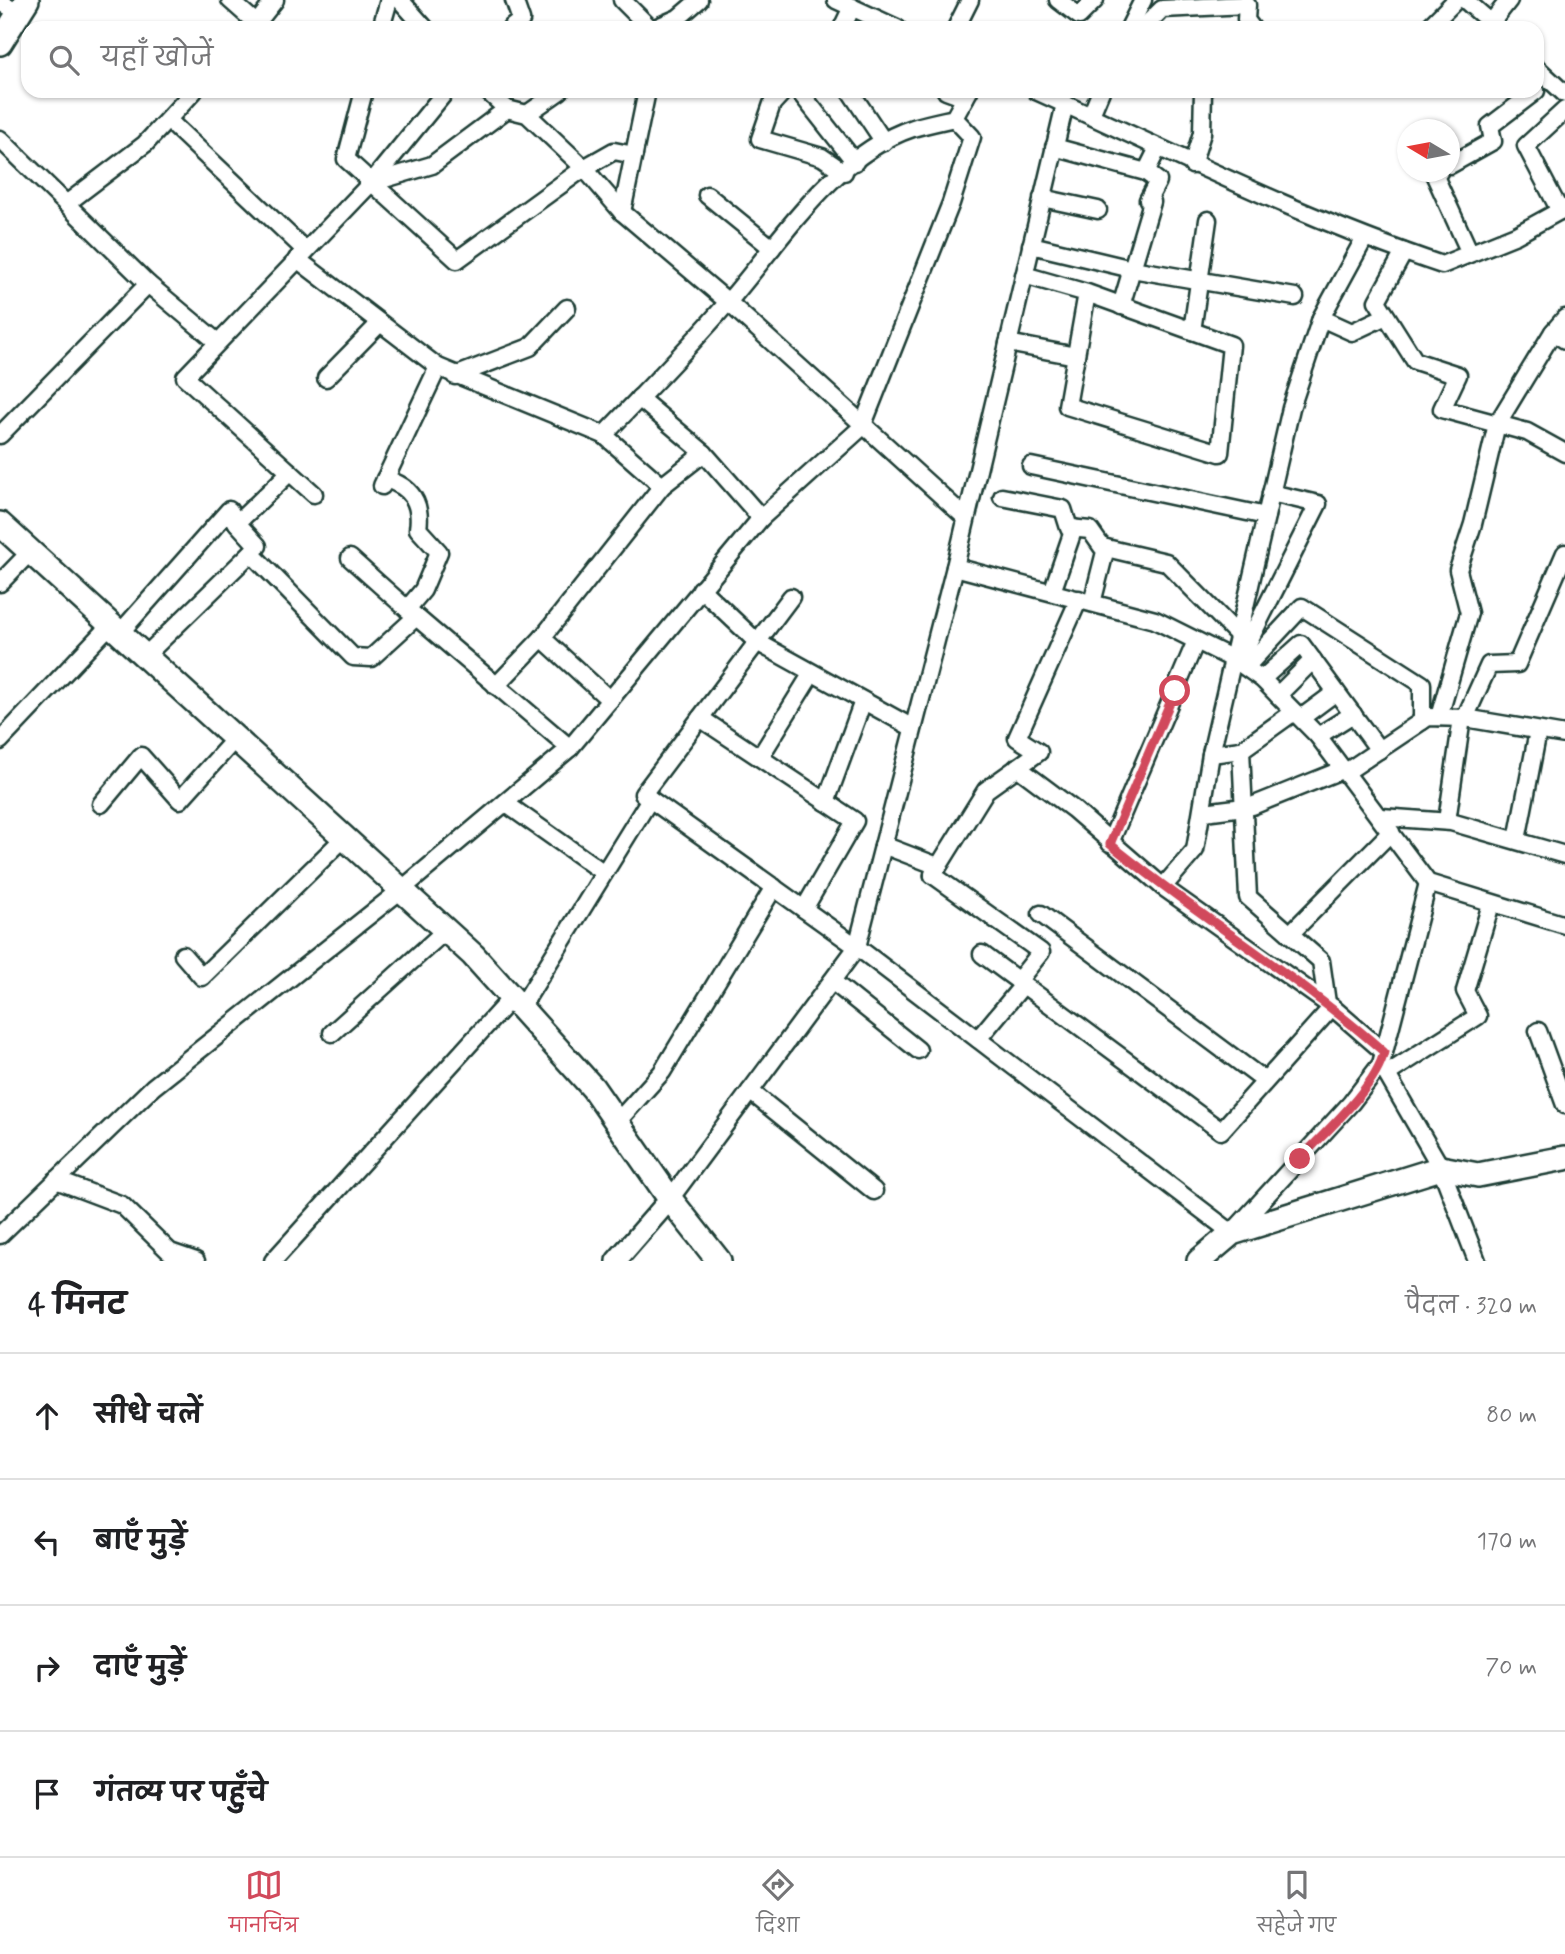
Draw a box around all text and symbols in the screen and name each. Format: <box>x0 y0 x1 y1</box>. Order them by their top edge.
search box <box>21 21 1544 98</box>
icon: search <box>45 41 83 79</box>
text: यहाँ खोजें <box>101 42 213 76</box>
north arrow <box>1397 119 1460 182</box>
route start <box>1159 675 1190 706</box>
route end <box>1284 1143 1315 1174</box>
text: 4 मिनट <box>28 1286 126 1325</box>
text: पैदल · 320 m <box>1405 1292 1537 1322</box>
icon: ahead <box>28 1397 66 1435</box>
text: सीधे चलें <box>95 1399 202 1433</box>
text: 80 m <box>1486 1401 1537 1431</box>
icon: left <box>28 1523 66 1561</box>
text: बाएँ मुड़ें <box>95 1525 187 1559</box>
text: 170 m <box>1477 1527 1537 1557</box>
icon: right <box>28 1649 66 1687</box>
text: दाएँ मुड़ें <box>95 1651 186 1685</box>
text: 70 m <box>1485 1653 1537 1683</box>
icon: arrive <box>28 1775 66 1813</box>
text: गंतव्य पर पहुँचे <box>95 1777 267 1811</box>
tab: मानचित्र <box>229 1866 299 1946</box>
tab: दिशा <box>756 1866 799 1946</box>
tab: सहेजे गए <box>1257 1866 1336 1946</box>

